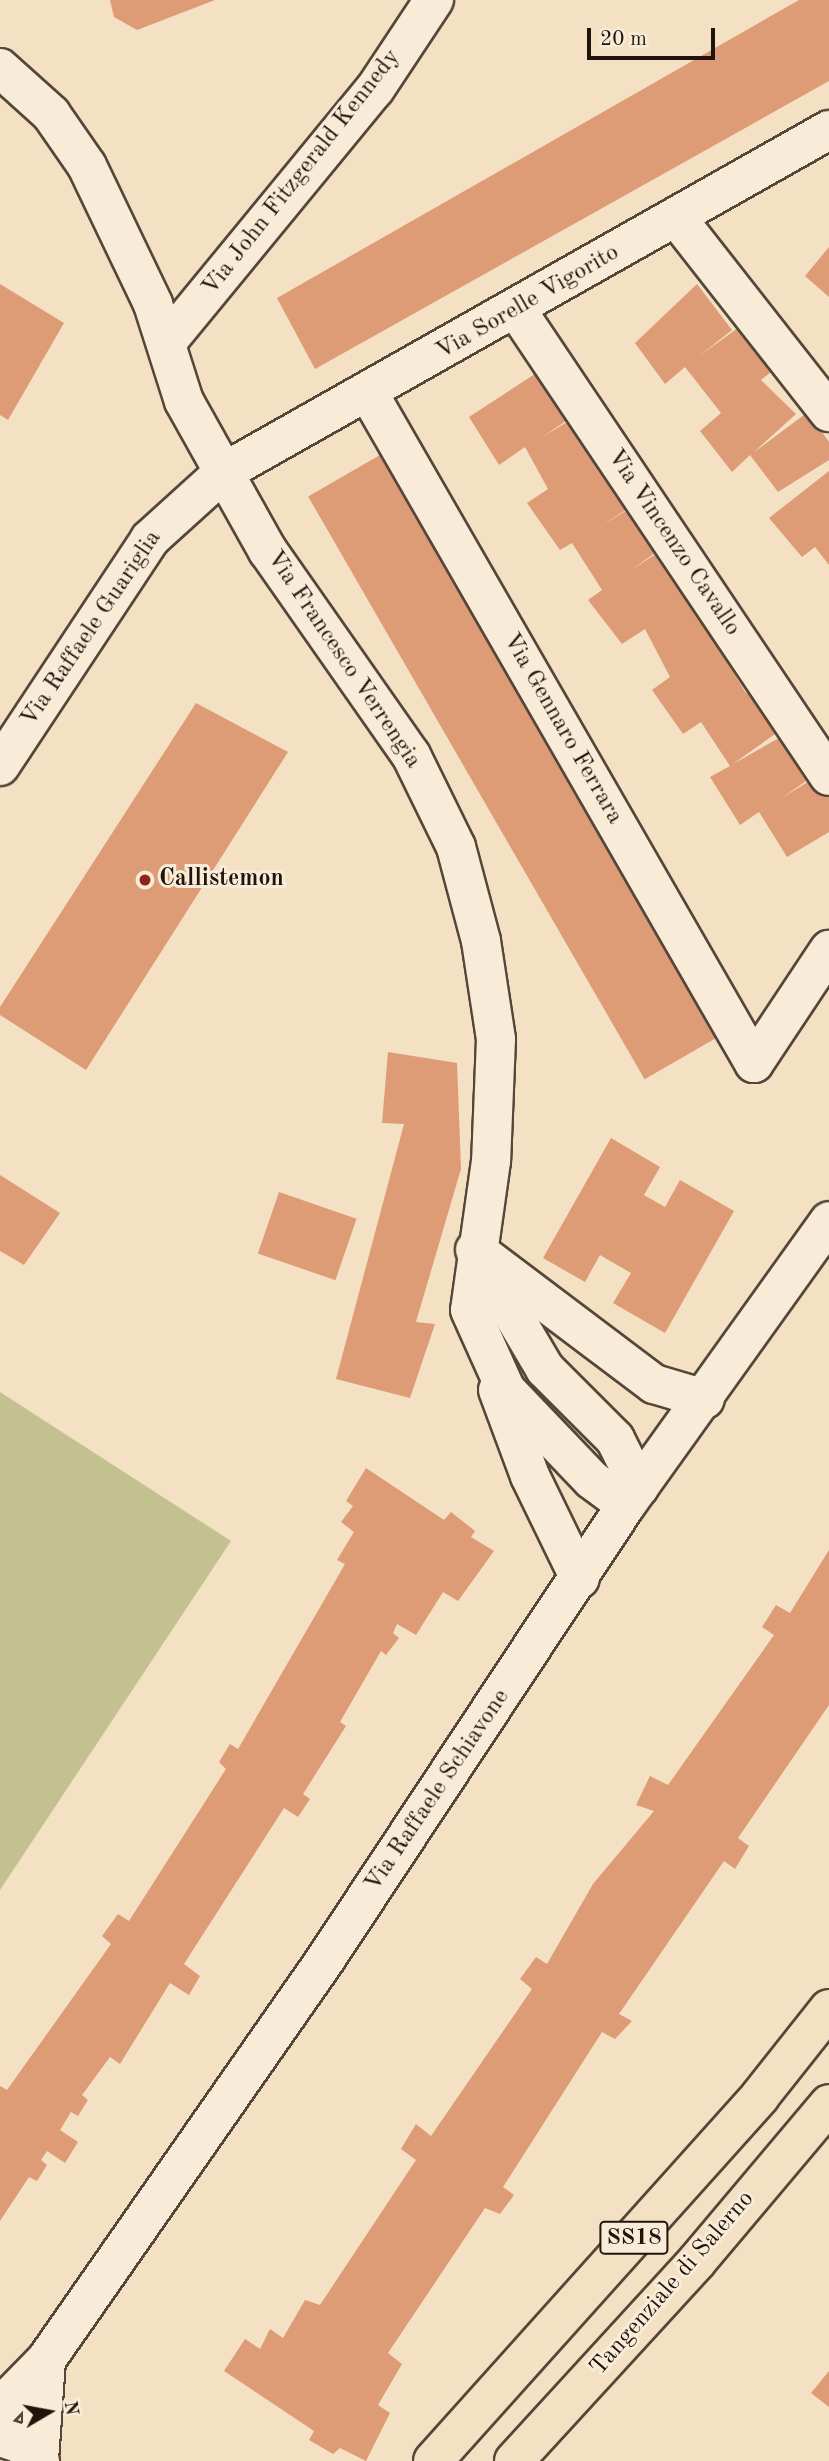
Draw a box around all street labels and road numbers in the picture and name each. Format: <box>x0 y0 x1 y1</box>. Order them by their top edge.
street label: Via John Fitzgerald Kennedy <box>197 44 407 302</box>
street label: Via Sorelle Vigorito <box>431 239 625 367</box>
street label: Via Vincenzo Cavallo <box>600 444 746 642</box>
street label: Via Raffaele Guariglia <box>16 525 168 733</box>
street label: Via Francesco Verrengia <box>259 546 427 774</box>
street label: Via Gennaro Ferrara <box>496 628 628 830</box>
street label: Via Raffaele Schiavone <box>360 1684 516 1898</box>
street label: Tangenziale di Salerno <box>585 2186 761 2382</box>
road number: SS18 <box>599 2218 669 2258</box>

